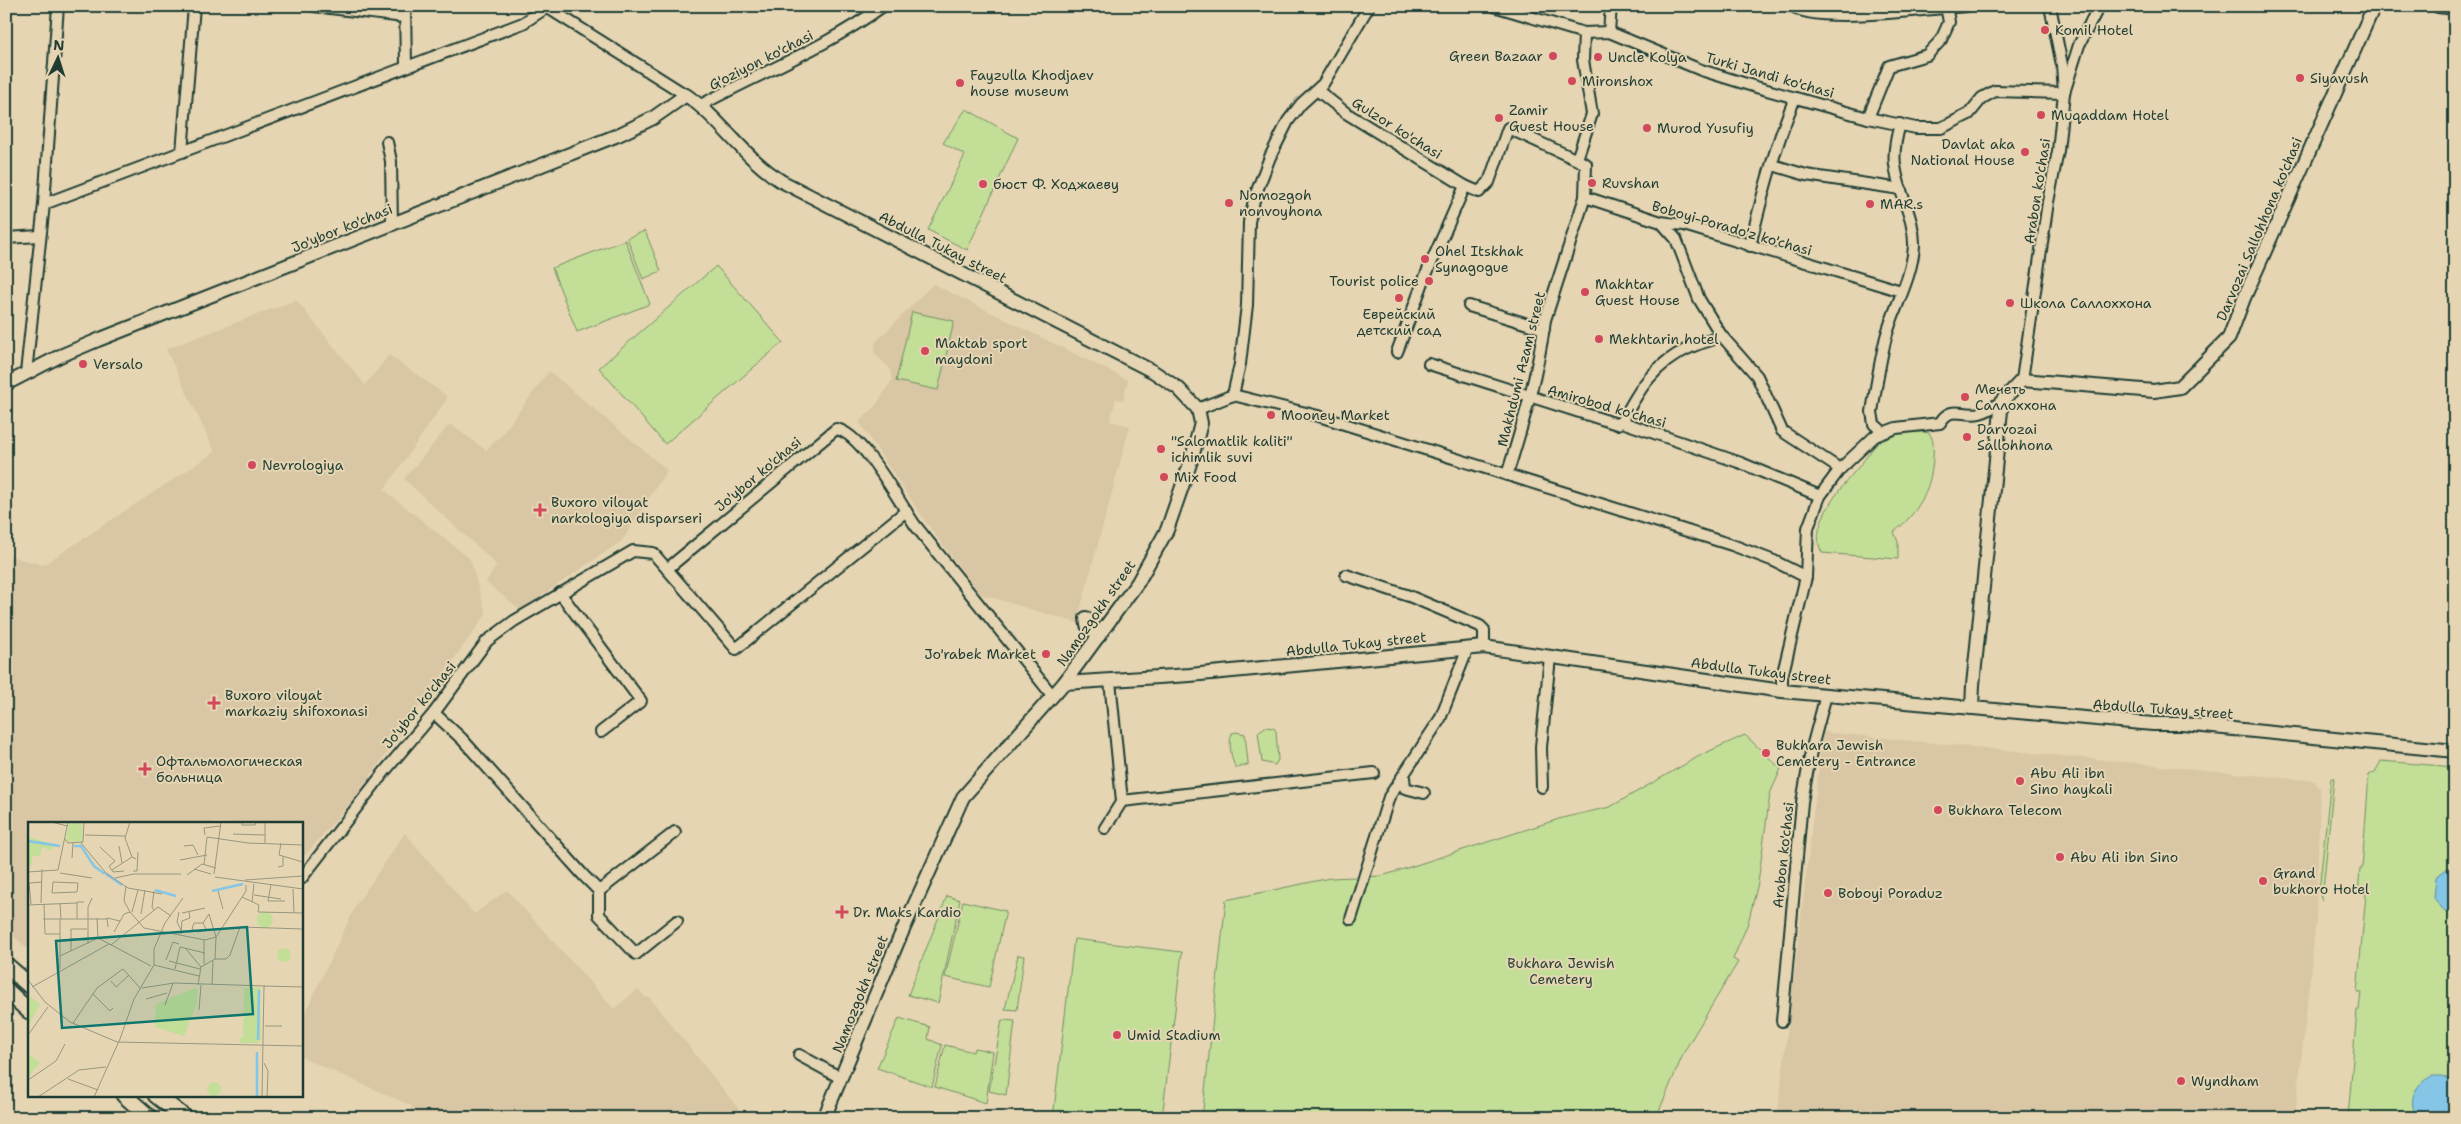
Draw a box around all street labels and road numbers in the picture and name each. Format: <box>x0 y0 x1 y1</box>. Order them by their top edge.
street label: G'oziyon ko'chasi <box>706 26 816 94</box>
street label: Turki Jandi ko'chasi <box>1704 48 1836 102</box>
street label: Gulzor ko'chasi <box>1349 93 1445 163</box>
street label: Darvozai Sallohhona ko'chasi <box>2212 134 2306 324</box>
street label: Arabon ko'chasi <box>2020 137 2054 245</box>
street label: Boboyi-Porado'z ko'chasi <box>1650 197 1814 259</box>
street label: Jo'ybor ko'chasi <box>289 200 395 256</box>
street label: Abdulla Tukay street <box>876 207 1010 287</box>
street label: Makhdumi Azam street <box>1493 290 1549 448</box>
street label: Amirobod ko'chasi <box>1546 380 1668 432</box>
street label: Jo'ybor ko'chasi <box>711 433 805 515</box>
street label: Namozgokh street <box>1053 556 1139 670</box>
street label: Abdulla Tukay street <box>1285 628 1427 660</box>
street label: Abdulla Tukay street <box>1690 653 1832 689</box>
street label: Jo'ybor ko'chasi <box>378 658 460 752</box>
street label: Abdulla Tukay street <box>2092 695 2234 723</box>
street label: Arabon ko'chasi <box>1768 801 1798 909</box>
street label: Namozgokh street <box>828 932 892 1056</box>

